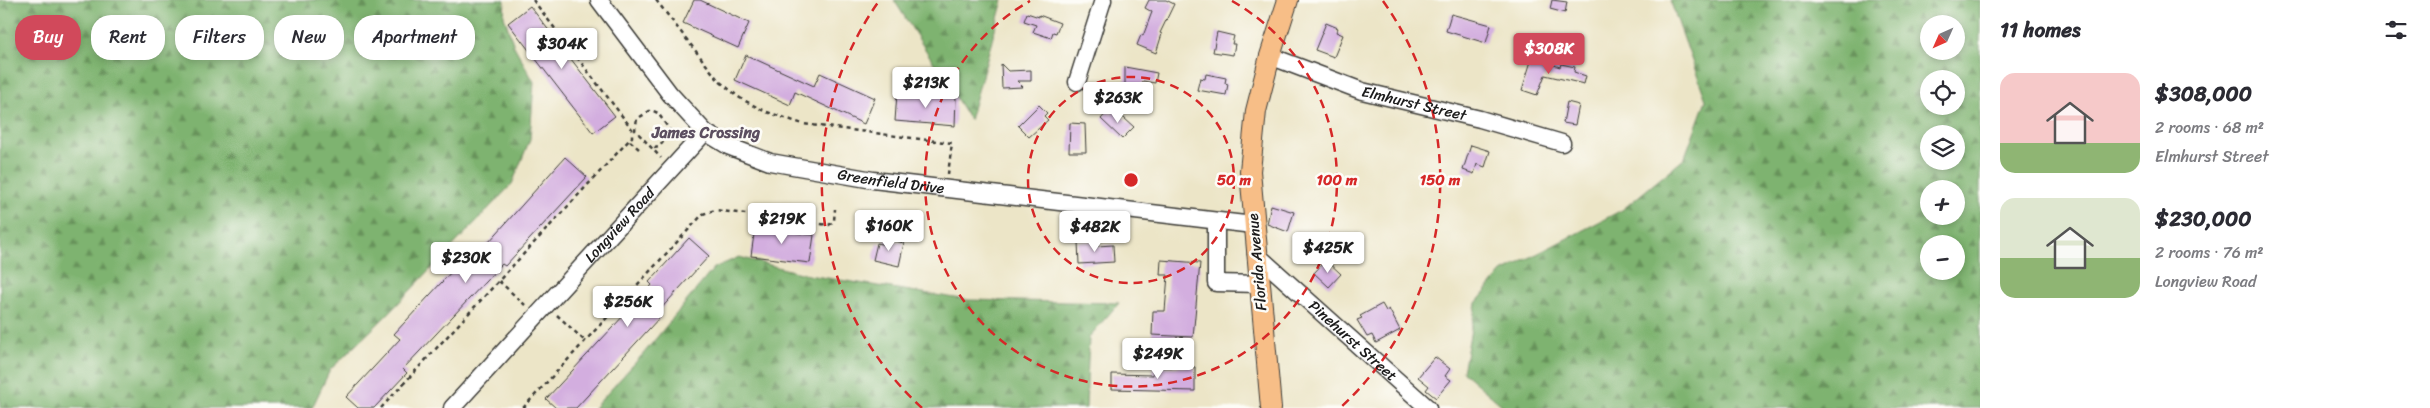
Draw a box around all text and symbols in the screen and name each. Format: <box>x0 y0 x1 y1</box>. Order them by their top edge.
text: 11 homes <box>2000 11 2081 49</box>
chip: Buy <box>15 15 81 60</box>
chip: Rent <box>91 15 165 60</box>
chip: Filters <box>175 15 264 60</box>
chip: New <box>274 15 344 60</box>
chip: Apartment <box>354 15 475 60</box>
north arrow <box>1920 15 1965 60</box>
map controls <box>1920 15 1965 280</box>
icon: filters <box>2382 16 2410 44</box>
pin: $304K <box>527 28 597 70</box>
text: $304K <box>537 29 587 58</box>
pin: $308K <box>1514 32 1584 75</box>
text: $308K <box>1524 34 1574 63</box>
pin: $213K <box>891 66 961 109</box>
text: $213K <box>903 68 949 97</box>
button: locate <box>1920 70 1965 115</box>
text: $308,000 <box>2155 75 2252 113</box>
street label: Elmhurst Street <box>1359 78 1470 129</box>
pin: $263K <box>1083 82 1153 124</box>
text: $263K <box>1094 83 1142 112</box>
icon: home <box>2040 93 2100 153</box>
text: 2 rooms · 68 m² <box>2155 113 2264 142</box>
district label: James Crossing <box>651 118 761 147</box>
button: layers <box>1920 125 1965 170</box>
text: Elmhurst Street <box>2155 142 2269 171</box>
street label: Greenfield Drive <box>836 161 946 201</box>
text: 50 m <box>1217 167 1252 193</box>
text: 100 m <box>1317 167 1358 193</box>
text: 150 m <box>1420 167 1461 193</box>
centre of rings <box>1122 171 1140 189</box>
button: + <box>1920 180 1965 225</box>
street label: Longview Road <box>578 181 662 269</box>
text: $230,000 <box>2155 200 2252 238</box>
pin: $219K <box>747 202 817 245</box>
text: $219K <box>759 204 805 233</box>
pin: $160K <box>854 210 924 252</box>
pin: $482K <box>1060 210 1130 253</box>
text: $160K <box>866 211 912 240</box>
text: $482K <box>1070 212 1120 241</box>
street label: Florida Avenue <box>1240 212 1274 312</box>
icon: home <box>2040 218 2100 278</box>
pin: $425K <box>1293 232 1363 274</box>
text: $425K <box>1303 233 1353 262</box>
button: − <box>1920 235 1965 280</box>
text: 2 rooms · 76 m² <box>2155 238 2264 267</box>
pin: $230K <box>431 242 501 284</box>
text: $230K <box>442 243 490 272</box>
text: Longview Road <box>2155 267 2256 296</box>
pin: $256K <box>593 286 663 328</box>
text: $256K <box>604 287 652 316</box>
street label: Pinehurst Street <box>1302 294 1404 388</box>
pin: $249K <box>1123 338 1193 380</box>
text: $249K <box>1133 339 1183 368</box>

